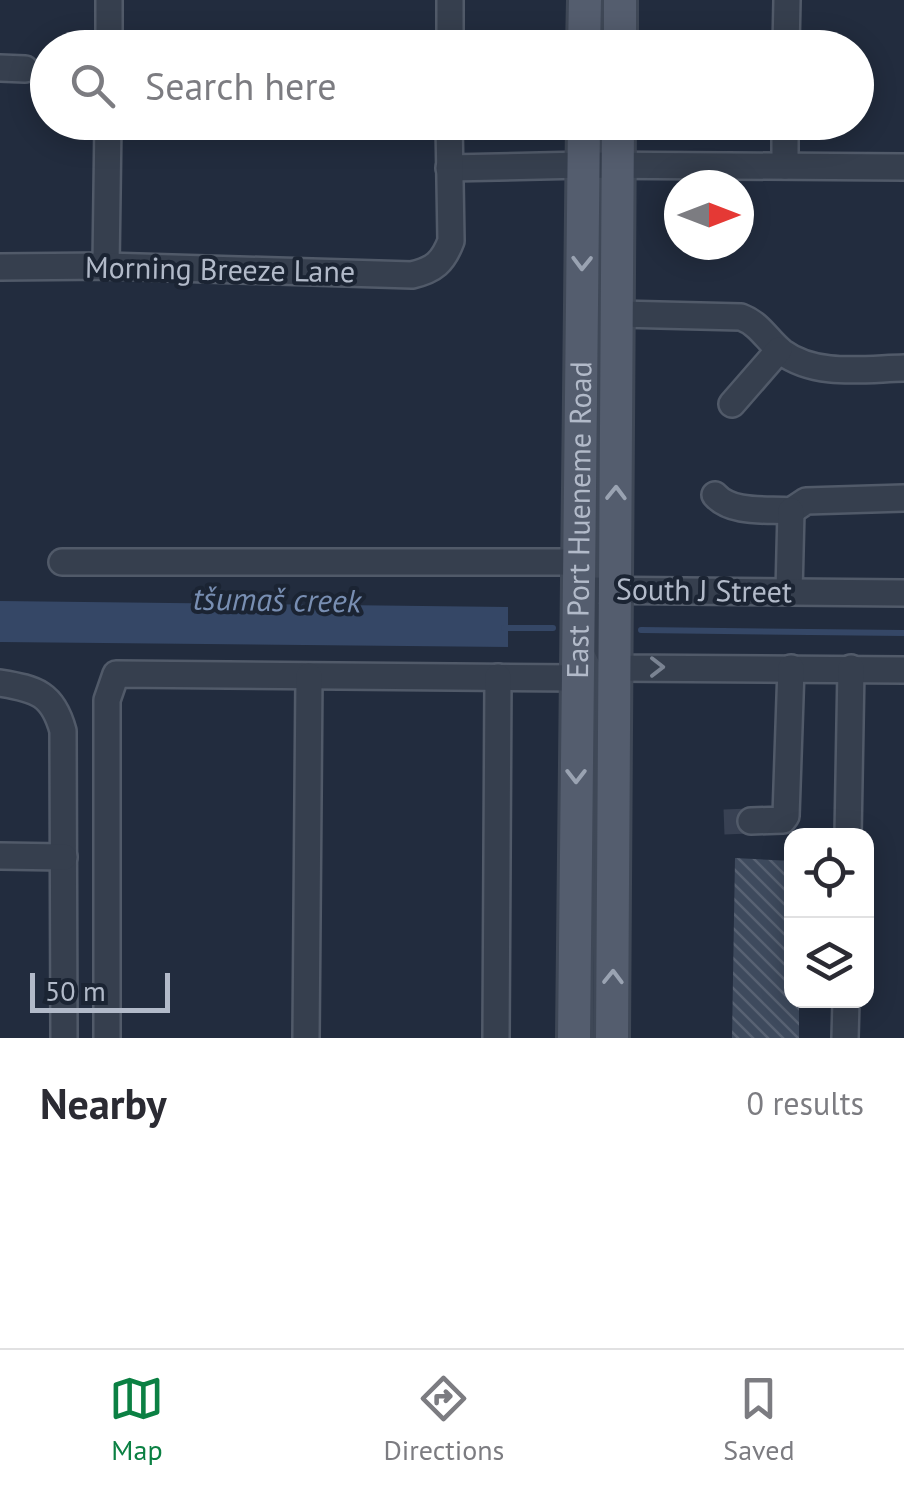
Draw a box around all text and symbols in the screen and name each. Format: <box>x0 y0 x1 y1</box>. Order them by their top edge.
search box <box>30 30 874 140</box>
icon: search <box>65 58 120 113</box>
text: Search here <box>145 61 337 110</box>
north arrow <box>664 170 754 260</box>
street label: Morning Breeze Lane <box>85 247 355 290</box>
one-way arrow <box>571 256 593 271</box>
street label: East Port Hueneme Road <box>557 361 599 679</box>
one-way arrow <box>606 484 627 500</box>
street label: South J Street <box>616 568 792 611</box>
water label: tšumaš creek <box>193 577 363 621</box>
one-way arrow <box>650 656 666 678</box>
one-way arrow <box>565 768 587 784</box>
map controls <box>784 828 874 1008</box>
button: locate <box>784 828 874 918</box>
button: layers <box>784 918 874 1008</box>
scale bar <box>30 968 170 1013</box>
one-way arrow <box>602 969 623 985</box>
text: 50 m <box>45 972 106 1009</box>
text: Nearby <box>40 1076 167 1131</box>
text: 0 results <box>746 1082 864 1124</box>
tab: Map <box>109 1371 164 1468</box>
tab: Directions <box>383 1371 504 1468</box>
tab: Saved <box>723 1371 795 1468</box>

